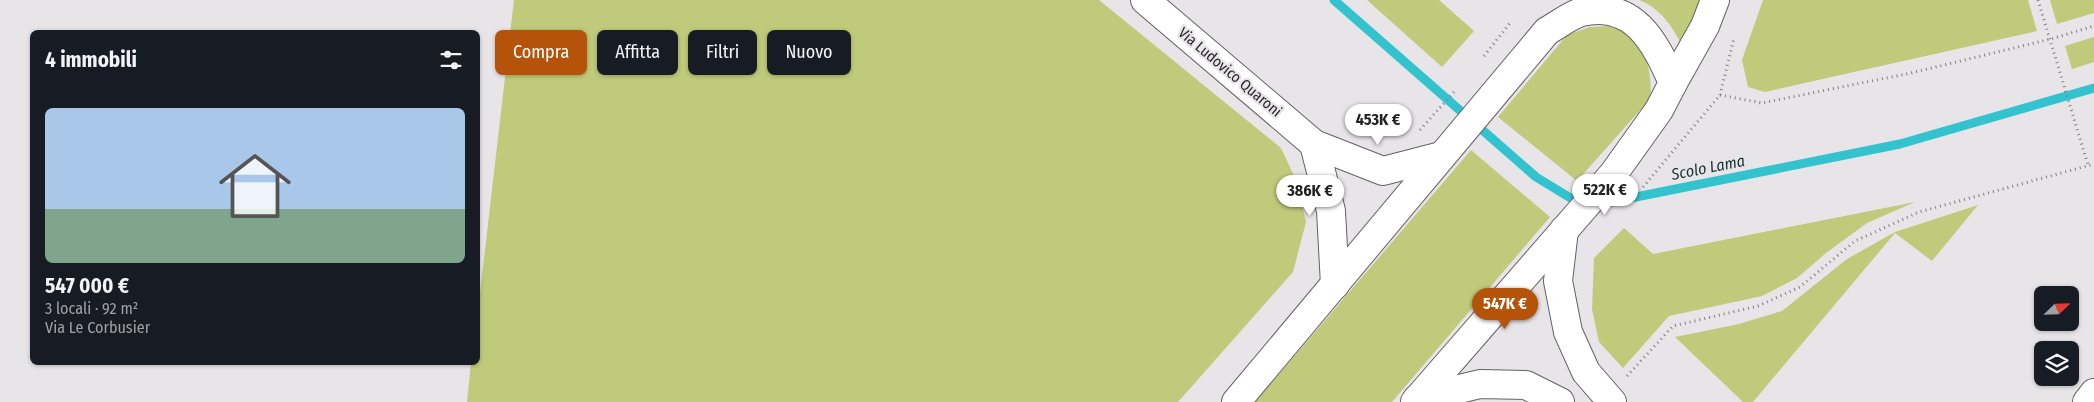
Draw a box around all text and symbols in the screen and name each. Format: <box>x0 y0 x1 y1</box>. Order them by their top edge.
street label: Via Ludovico Quaroni <box>1175 24 1285 120</box>
chip: Compra <box>495 30 587 75</box>
chip: Affitta <box>597 30 678 75</box>
chip: Filtri <box>688 30 757 75</box>
chip: Nuovo <box>767 30 851 75</box>
icon: filters <box>437 46 465 74</box>
text: 4 immobili <box>45 47 137 73</box>
pin: 453K € <box>1337 104 1419 146</box>
text: 453K € <box>1356 110 1400 129</box>
icon: home <box>210 141 300 231</box>
water label: Scolo Lama <box>1669 151 1746 184</box>
pin: 386K € <box>1269 174 1351 217</box>
pin: 522K € <box>1564 174 1646 216</box>
text: 522K € <box>1583 180 1627 199</box>
text: 386K € <box>1287 181 1333 200</box>
text: 547 000 € <box>45 273 129 299</box>
north arrow <box>2034 286 2079 331</box>
map controls <box>2034 286 2079 386</box>
pin: 547K € <box>1464 288 1546 330</box>
text: 547K € <box>1483 294 1527 313</box>
text: 3 locali · 92 m² <box>45 299 138 318</box>
text: Via Le Corbusier <box>45 318 150 337</box>
button: layers <box>2034 341 2079 386</box>

